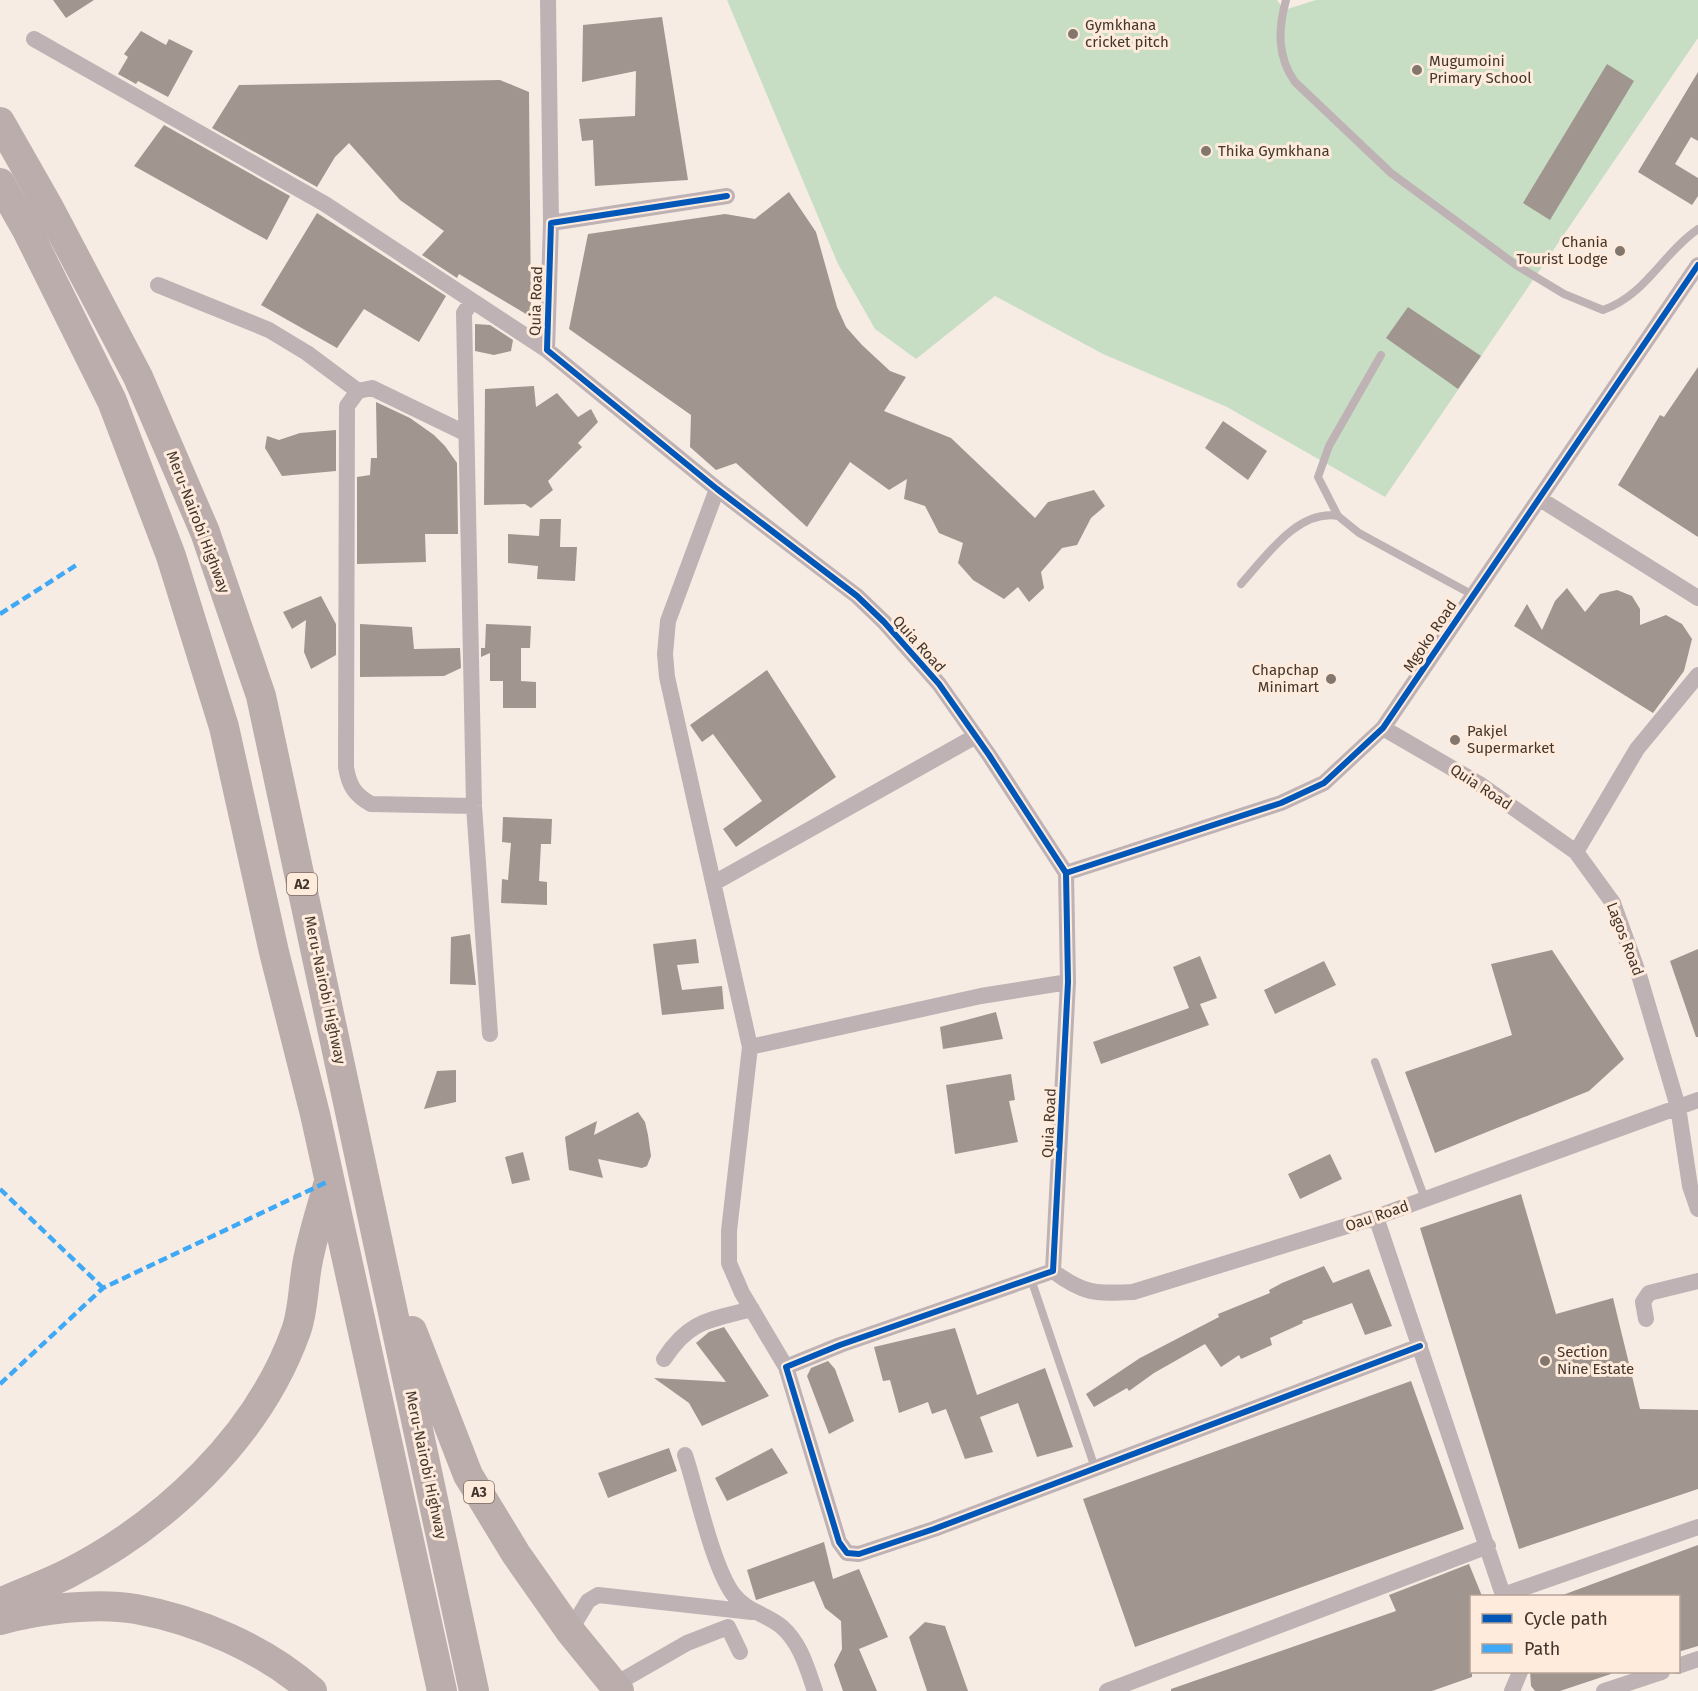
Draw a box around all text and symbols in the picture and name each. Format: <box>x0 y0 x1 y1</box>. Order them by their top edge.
place label: Gymkhana cricket pitch <box>1085 16 1169 51</box>
marker: Gymkhana cricket pitch <box>1066 27 1080 41</box>
place label: Mugumoini Primary School <box>1429 52 1532 87</box>
marker: Mugumoini Primary School <box>1410 63 1424 77</box>
place label: Thika Gymkhana <box>1218 142 1330 160</box>
marker: Thika Gymkhana <box>1199 144 1213 158</box>
place label: Chania Tourist Lodge <box>1517 233 1608 268</box>
marker: Chania Tourist Lodge <box>1613 244 1627 258</box>
street label: Quia Road <box>526 266 546 336</box>
street label: Meru-Nairobi Highway <box>163 448 234 596</box>
street label: Mgoko Road <box>1399 597 1461 675</box>
street label: Quia Road <box>889 612 949 676</box>
place label: Chapchap Minimart <box>1252 661 1320 696</box>
marker: Chapchap Minimart <box>1324 672 1338 686</box>
place label: Pakjel Supermarket <box>1467 722 1555 757</box>
marker: Pakjel Supermarket <box>1448 733 1462 747</box>
street label: Quia Road <box>1447 760 1515 814</box>
road number: A2 <box>287 873 317 895</box>
street label: Lagos Road <box>1603 900 1647 978</box>
street label: Meru-Nairobi Highway <box>300 914 350 1066</box>
street label: Quia Road <box>1038 1088 1060 1158</box>
street label: Oau Road <box>1343 1197 1411 1235</box>
place label: Section Nine Estate <box>1557 1343 1634 1378</box>
marker: Section Nine Estate <box>1538 1354 1552 1368</box>
street label: Meru-Nairobi Highway <box>401 1389 451 1541</box>
road number: A3 <box>464 1481 494 1503</box>
legend <box>1470 1595 1680 1673</box>
text: Cycle path <box>1524 1608 1608 1630</box>
text: Path <box>1524 1638 1560 1660</box>

